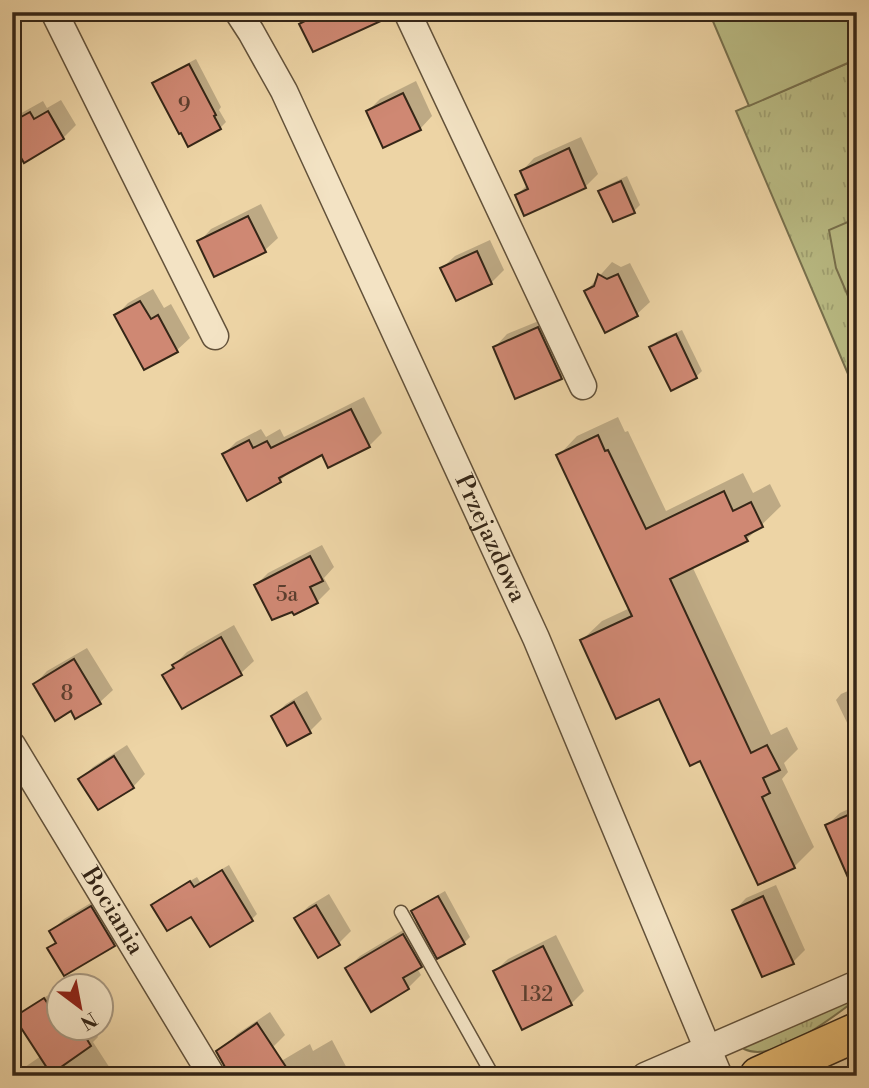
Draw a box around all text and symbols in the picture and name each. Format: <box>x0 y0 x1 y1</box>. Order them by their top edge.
house number: 9 <box>178 93 190 119</box>
street label: Przejazdowa <box>448 470 533 608</box>
house number: 5a <box>276 582 298 608</box>
house number: 8 <box>61 681 73 707</box>
street label: Bociania <box>74 861 151 961</box>
north arrow <box>46 972 116 1042</box>
house number: 132 <box>521 982 553 1008</box>
text: N <box>76 1006 101 1035</box>

